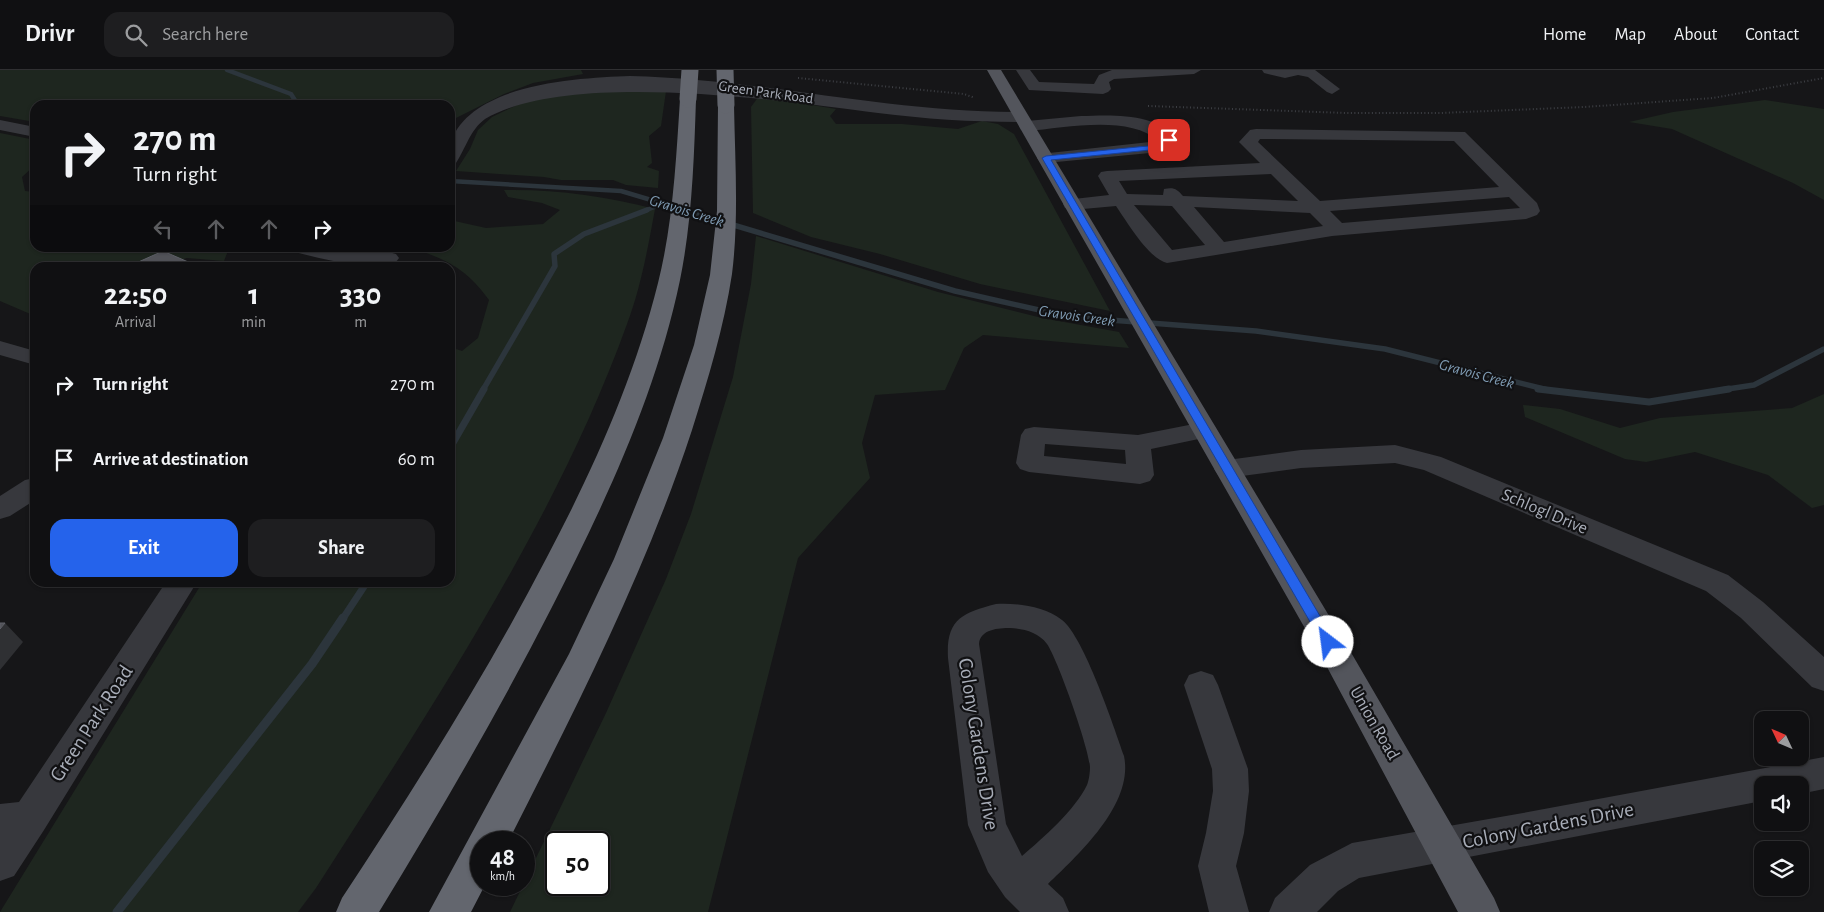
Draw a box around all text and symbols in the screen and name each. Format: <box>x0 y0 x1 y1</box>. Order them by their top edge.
search box <box>104 12 454 57</box>
icon: search <box>122 21 150 49</box>
text: Drivr <box>25 22 74 46</box>
text: Search here <box>162 25 248 44</box>
text: Home <box>1543 26 1586 44</box>
text: Map <box>1614 26 1646 44</box>
text: About <box>1674 26 1717 44</box>
text: Contact <box>1745 26 1799 44</box>
street label: Green Park Road <box>717 78 815 107</box>
pin <box>1148 119 1190 161</box>
icon: right <box>50 120 115 185</box>
text: 270 m <box>133 122 216 157</box>
icon: arrive <box>1155 126 1183 154</box>
text: Turn right <box>133 163 217 185</box>
water label: Gravois Creek <box>648 192 726 230</box>
icon: left <box>149 215 177 243</box>
icon: ahead <box>202 215 230 243</box>
icon: ahead <box>255 215 283 243</box>
icon: right <box>308 215 336 243</box>
text: 22:50 <box>104 280 167 310</box>
text: 1 <box>248 280 259 310</box>
text: 330 <box>340 280 381 310</box>
water label: Gravois Creek <box>1038 303 1116 329</box>
text: Arrival <box>115 314 156 330</box>
text: min <box>241 314 266 330</box>
text: m <box>354 314 367 330</box>
water label: Gravois Creek <box>1438 356 1516 392</box>
icon: right <box>50 371 78 399</box>
text: Turn right <box>93 375 168 394</box>
text: 270 m <box>390 375 435 394</box>
icon: arrive <box>50 446 78 474</box>
text: Arrive at destination <box>93 450 249 469</box>
text: 60 m <box>398 450 435 469</box>
street label: Schlogl Drive <box>1499 486 1590 538</box>
button: Exit <box>50 519 238 577</box>
button: Share <box>248 519 435 577</box>
position arrow <box>1301 615 1353 667</box>
street label: Colony Gardens Drive <box>955 657 1002 832</box>
street label: Green Park Road <box>46 661 137 785</box>
street label: Union Road <box>1346 684 1402 763</box>
north arrow <box>1754 711 1809 766</box>
map controls <box>1754 711 1809 896</box>
button: sound <box>1754 776 1809 831</box>
street label: Colony Gardens Drive <box>1461 799 1635 852</box>
speed limit sign: 50 <box>545 831 610 896</box>
button: layers <box>1754 841 1809 896</box>
text: 48 <box>490 845 515 870</box>
text: km/h <box>490 870 515 882</box>

